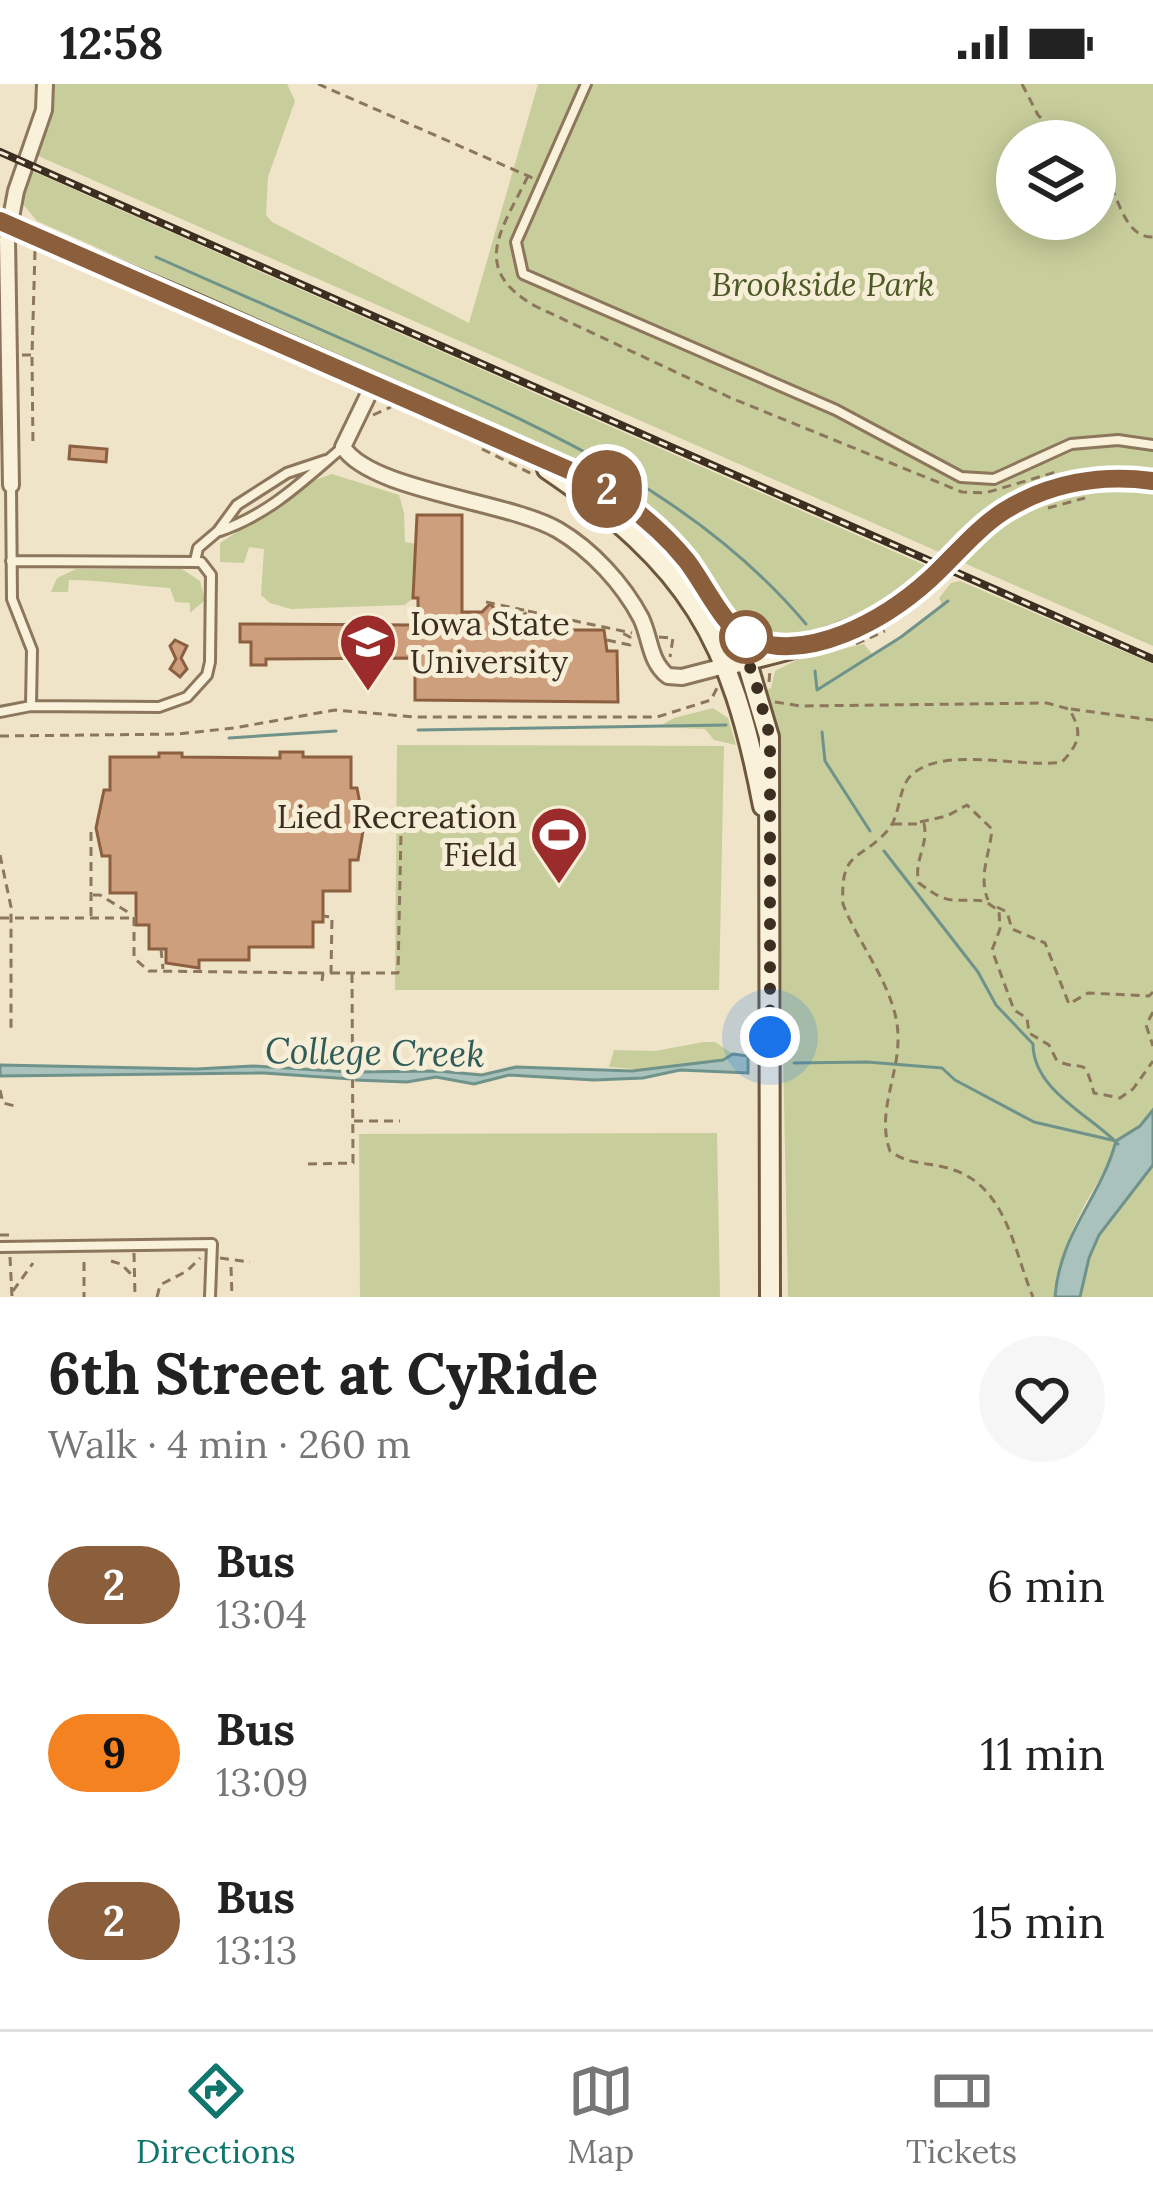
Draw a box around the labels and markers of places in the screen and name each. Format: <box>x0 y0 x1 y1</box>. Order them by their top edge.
place label: Iowa State University <box>410 602 570 682</box>
school or university icon: Iowa State University <box>337 611 399 693</box>
unlabelled marker <box>721 612 771 662</box>
place label: Lied Recreation Field <box>277 795 517 875</box>
sports icon: Lied Recreation Field <box>528 804 590 886</box>

